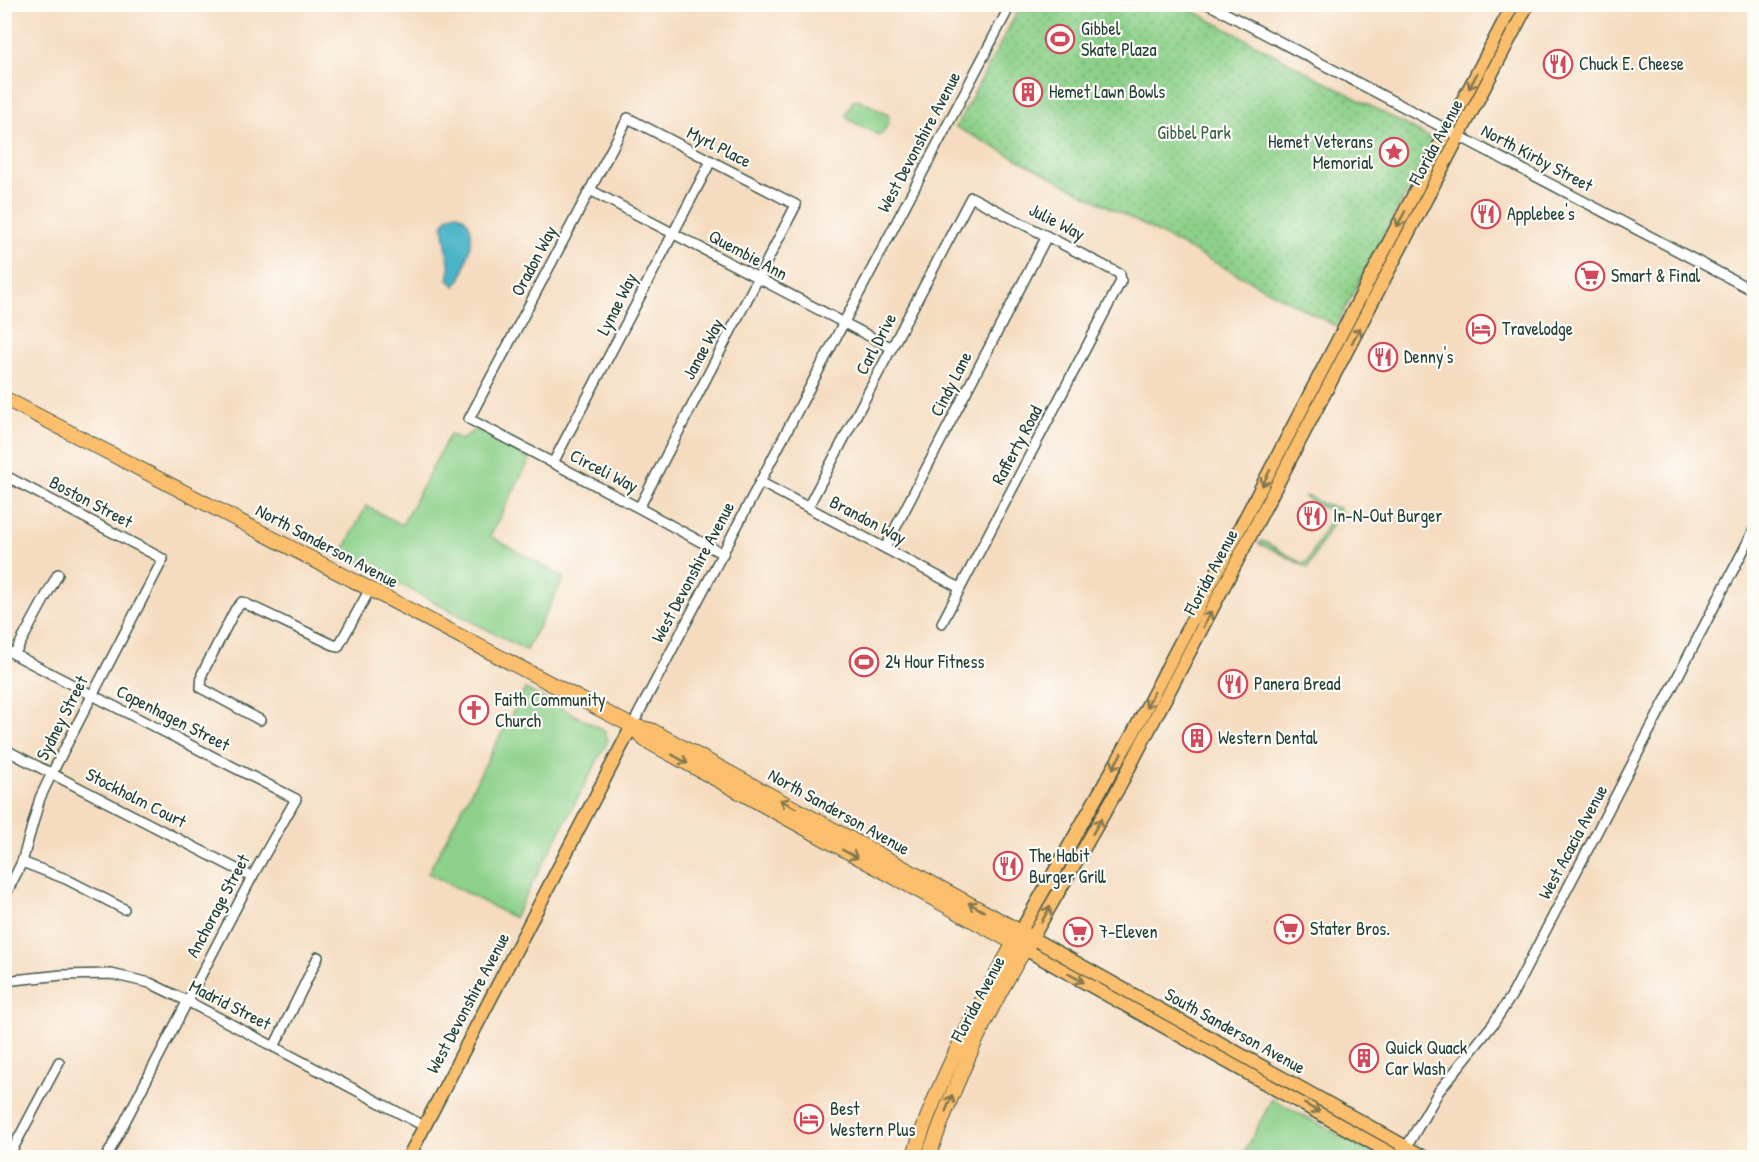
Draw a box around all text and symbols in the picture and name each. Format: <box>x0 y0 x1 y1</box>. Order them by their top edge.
place label: Gibbel Skate Plaza <box>1081 16 1157 62</box>
sports icon: Gibbel Skate Plaza <box>1044 23 1076 55</box>
restaurant icon: Chuck E. Cheese <box>1542 48 1574 80</box>
place label: Chuck E. Cheese <box>1579 51 1684 76</box>
street label: West Devonshire Avenue <box>871 67 966 217</box>
one-way arrow <box>1467 71 1478 89</box>
building icon: Hemet Lawn Bowls <box>1012 76 1044 108</box>
place label: Hemet Lawn Bowls <box>1049 79 1165 104</box>
street label: Florida Avenue <box>1402 95 1469 190</box>
street label: North Kirby Street <box>1477 118 1598 198</box>
street label: Myrl Place <box>683 120 756 173</box>
park label: Gibbel Park <box>1157 120 1231 145</box>
place label: Hemet Veterans Memorial <box>1268 129 1373 175</box>
place icon: Hemet Veterans Memorial <box>1378 136 1410 168</box>
street label: Julie Way <box>1025 197 1090 246</box>
restaurant icon: Applebee's <box>1470 198 1502 230</box>
place label: Applebee's <box>1507 201 1575 226</box>
one-way arrow <box>1395 209 1406 227</box>
street label: Oradon Way <box>505 221 563 300</box>
street label: Quembie Ann <box>704 223 792 286</box>
supermarket icon: Smart & Final <box>1574 260 1606 292</box>
place label: Smart & Final <box>1611 263 1700 288</box>
street label: Lynae Way <box>590 268 643 339</box>
street label: Carl Drive <box>849 308 902 379</box>
street label: Janae Way <box>676 313 729 384</box>
hotel icon: Travelodge <box>1465 313 1497 345</box>
place label: Travelodge <box>1502 316 1573 341</box>
one-way arrow <box>1351 326 1362 344</box>
restaurant icon: Denny's <box>1367 341 1399 373</box>
place label: Denny's <box>1404 344 1454 369</box>
street label: Cindy Lane <box>924 347 978 421</box>
street label: Rafferty Road <box>985 401 1048 489</box>
street label: Circeli Way <box>566 443 643 499</box>
street label: Boston Street <box>45 469 138 534</box>
one-way arrow <box>1260 469 1271 487</box>
street label: Brandon Way <box>825 489 911 550</box>
street label: North Sanderson Avenue <box>251 497 403 594</box>
street label: West Devonshire Avenue <box>645 497 740 647</box>
restaurant icon: In-N-Out Burger <box>1296 500 1328 532</box>
place label: In-N-Out Burger <box>1333 503 1442 528</box>
street label: Florida Avenue <box>1177 525 1244 620</box>
one-way arrow <box>1201 611 1213 628</box>
sports icon: 24 Hour Fitness <box>848 646 880 678</box>
place label: 24 Hour Fitness <box>885 649 984 674</box>
restaurant icon: Panera Bread <box>1217 668 1249 700</box>
street label: Sydney Street <box>30 670 94 764</box>
place label: Panera Bread <box>1254 671 1340 696</box>
street label: Copenhagen Street <box>112 678 235 757</box>
place label: Faith Community Church <box>494 687 606 733</box>
one-way arrow <box>1144 691 1155 709</box>
church icon: Faith Community Church <box>458 694 490 726</box>
building icon: Western Dental <box>1181 722 1213 754</box>
place label: Western Dental <box>1218 725 1318 750</box>
one-way arrow <box>1111 752 1123 769</box>
one-way arrow <box>671 753 688 765</box>
street label: Stockholm Court <box>82 762 191 834</box>
street label: North Sanderson Avenue <box>764 762 915 861</box>
street label: West Acacia Avenue <box>1532 780 1613 903</box>
one-way arrow <box>780 798 798 809</box>
one-way arrow <box>1092 817 1103 835</box>
place label: The Habit Burger Grill <box>1029 843 1106 889</box>
street label: Anchorage Street <box>180 849 256 962</box>
one-way arrow <box>841 849 859 860</box>
restaurant icon: The Habit Burger Grill <box>992 850 1024 882</box>
one-way arrow <box>967 901 985 912</box>
one-way arrow <box>1040 906 1052 923</box>
supermarket icon: Stater Bros. <box>1273 913 1305 945</box>
supermarket icon: 7-Eleven <box>1062 916 1094 948</box>
place label: Stater Bros. <box>1310 916 1390 941</box>
place label: 7-Eleven <box>1099 919 1158 944</box>
street label: West Devonshire Avenue <box>420 928 515 1078</box>
street label: Florida Avenue <box>944 952 1011 1047</box>
one-way arrow <box>1067 972 1084 984</box>
street label: Madrid Street <box>185 973 276 1036</box>
street label: South Sanderson Avenue <box>1160 982 1310 1080</box>
place label: Quick Quack Car Wash <box>1385 1035 1468 1081</box>
building icon: Quick Quack Car Wash <box>1348 1042 1380 1074</box>
one-way arrow <box>944 1094 955 1112</box>
place label: Best Western Plus <box>830 1096 915 1142</box>
hotel icon: Best Western Plus <box>793 1103 825 1135</box>
one-way arrow <box>1303 1103 1320 1115</box>

